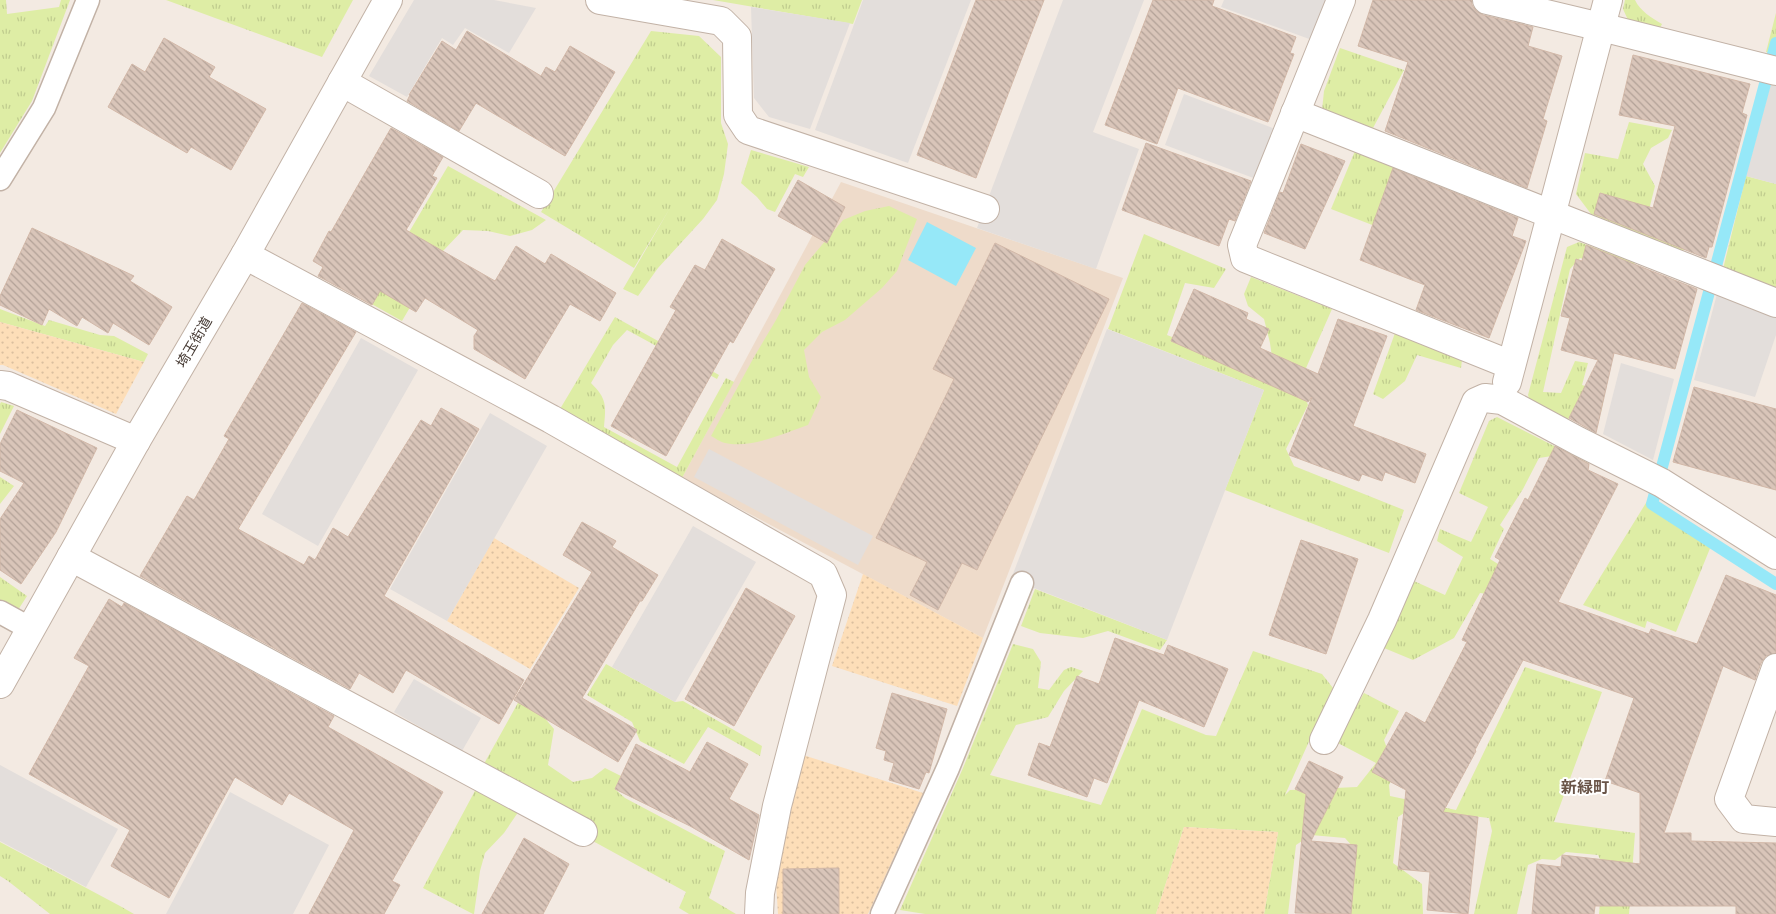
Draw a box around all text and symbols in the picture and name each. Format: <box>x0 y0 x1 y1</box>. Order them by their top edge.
street label: 埼玉街道 <box>173 314 215 370</box>
district label: 新緑町 <box>1561 778 1609 797</box>

